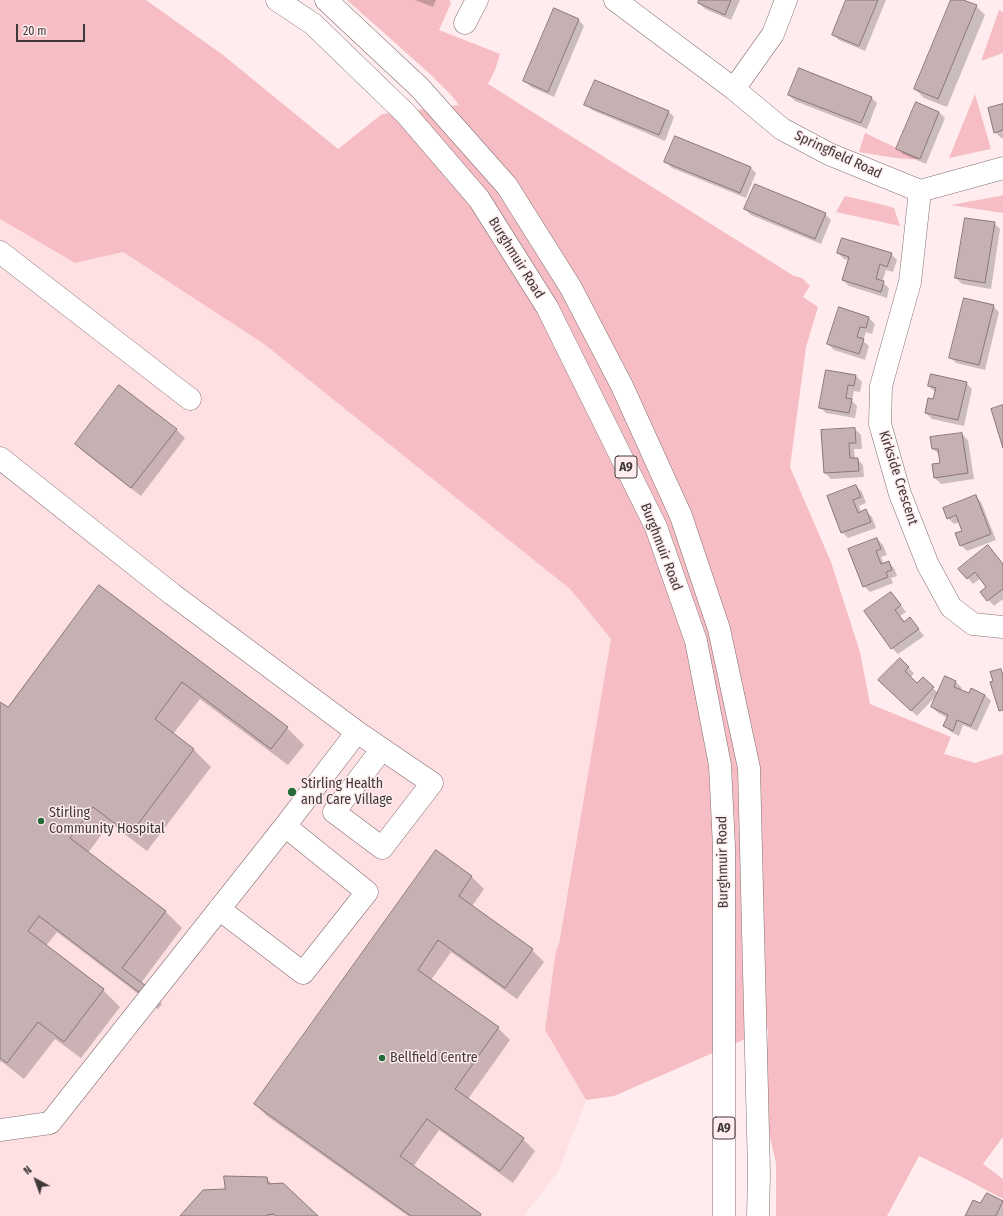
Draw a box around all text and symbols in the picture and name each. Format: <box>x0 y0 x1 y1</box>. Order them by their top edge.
scale bar <box>18 16 87 42</box>
text: 20 m <box>23 24 47 38</box>
street label: Springfield Road <box>792 127 884 183</box>
street label: Burghmuir Road <box>484 214 548 302</box>
street label: Kirkside Crescent <box>875 429 921 527</box>
road number: A9 <box>615 456 637 478</box>
street label: Burghmuir Road <box>637 501 685 593</box>
place label: Stirling Health and Care Village <box>301 776 393 808</box>
marker: Stirling Health and Care Village <box>286 786 298 798</box>
place label: Stirling Community Hospital <box>49 805 165 838</box>
marker: Stirling Community Hospital <box>36 816 46 826</box>
street label: Burghmuir Road <box>714 816 732 908</box>
place label: Bellfield Centre <box>390 1050 478 1066</box>
marker: Bellfield Centre <box>377 1053 387 1063</box>
road number: A9 <box>713 1117 735 1139</box>
north arrow <box>16 1160 56 1200</box>
text: N <box>21 1163 35 1178</box>

